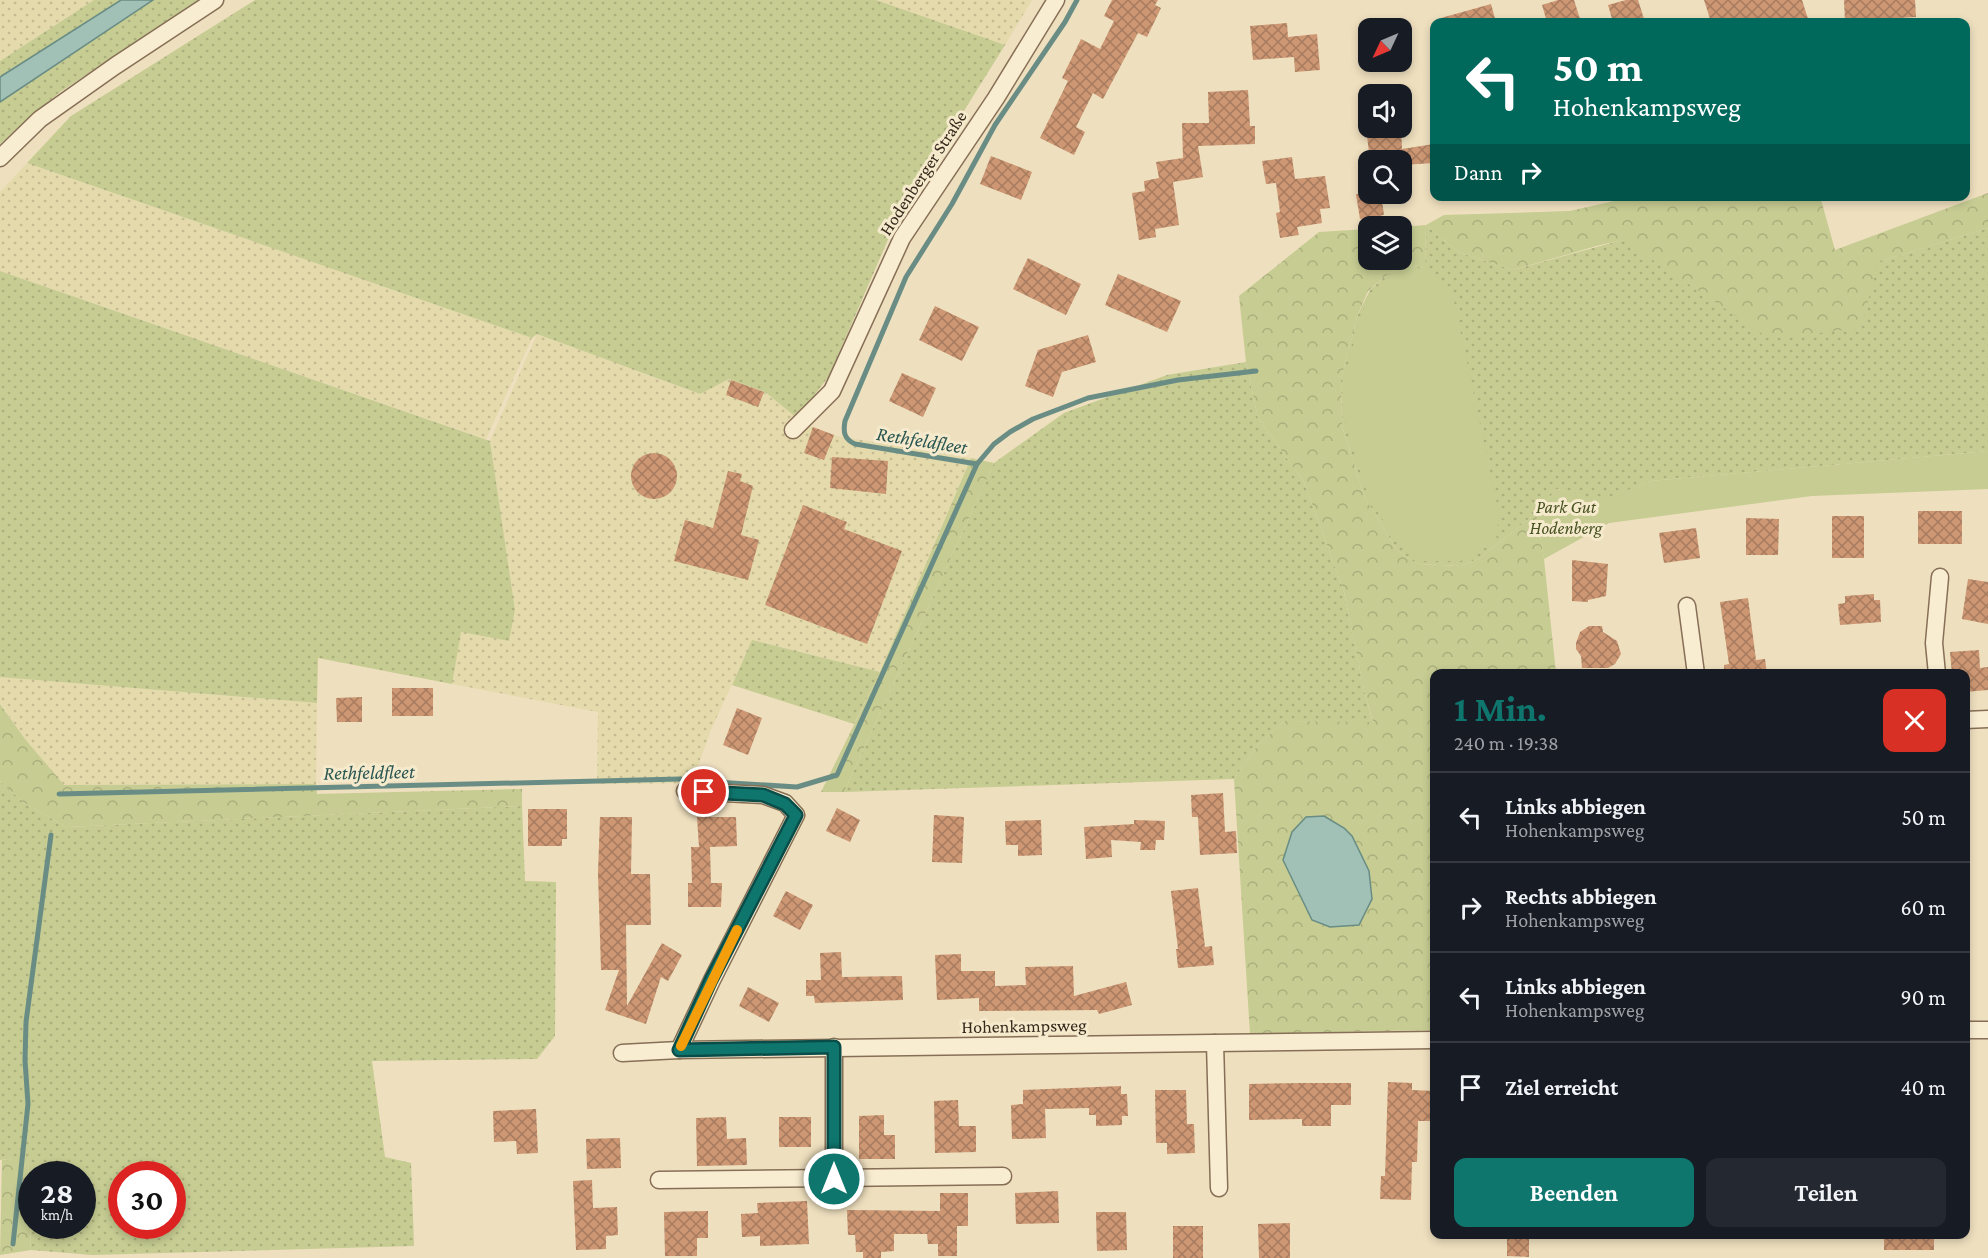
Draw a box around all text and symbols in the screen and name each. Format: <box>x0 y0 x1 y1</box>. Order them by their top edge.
north arrow <box>1358 18 1412 72</box>
map controls <box>1358 18 1412 270</box>
icon: left <box>1454 42 1532 120</box>
text: 50 m <box>1553 43 1643 90</box>
button: sound <box>1358 84 1412 138</box>
text: Hohenkampsweg <box>1553 92 1741 122</box>
street label: Hodenberger Straße <box>875 107 971 239</box>
button: search <box>1358 150 1412 204</box>
icon: right <box>1514 156 1547 189</box>
text: Dann <box>1454 160 1502 185</box>
button: layers <box>1358 216 1412 270</box>
water label: Rethfeldfleet <box>875 422 970 459</box>
park label: Park Gut Hodenberg <box>1530 497 1603 538</box>
text: 1 Min. <box>1454 689 1547 729</box>
button: close <box>1883 689 1946 752</box>
text: 240 m · 19:38 <box>1454 732 1559 754</box>
water label: Rethfeldfleet <box>323 760 416 785</box>
pin <box>678 766 729 817</box>
icon: arrive <box>687 775 720 808</box>
text: Links abbiegen <box>1505 794 1646 819</box>
icon: left <box>1454 801 1487 834</box>
text: 50 m <box>1901 805 1946 830</box>
text: Hohenkampsweg <box>1505 819 1644 841</box>
text: Rechts abbiegen <box>1505 884 1657 909</box>
icon: right <box>1454 891 1487 924</box>
text: 60 m <box>1901 895 1946 920</box>
text: Hohenkampsweg <box>1505 909 1644 931</box>
text: Links abbiegen <box>1505 974 1646 999</box>
icon: left <box>1454 981 1487 1014</box>
text: 90 m <box>1901 985 1946 1010</box>
text: Hohenkampsweg <box>1505 999 1644 1021</box>
street label: Hohenkampsweg <box>961 1015 1087 1037</box>
icon: arrive <box>1454 1071 1487 1104</box>
text: Ziel erreicht <box>1505 1075 1618 1100</box>
text: 40 m <box>1901 1075 1946 1100</box>
position arrow <box>802 1147 866 1211</box>
button: Beenden <box>1454 1158 1694 1227</box>
button: Teilen <box>1706 1158 1946 1227</box>
speed limit sign: 30 <box>108 1161 186 1239</box>
text: 28 <box>41 1176 73 1209</box>
text: km/h <box>41 1207 73 1223</box>

